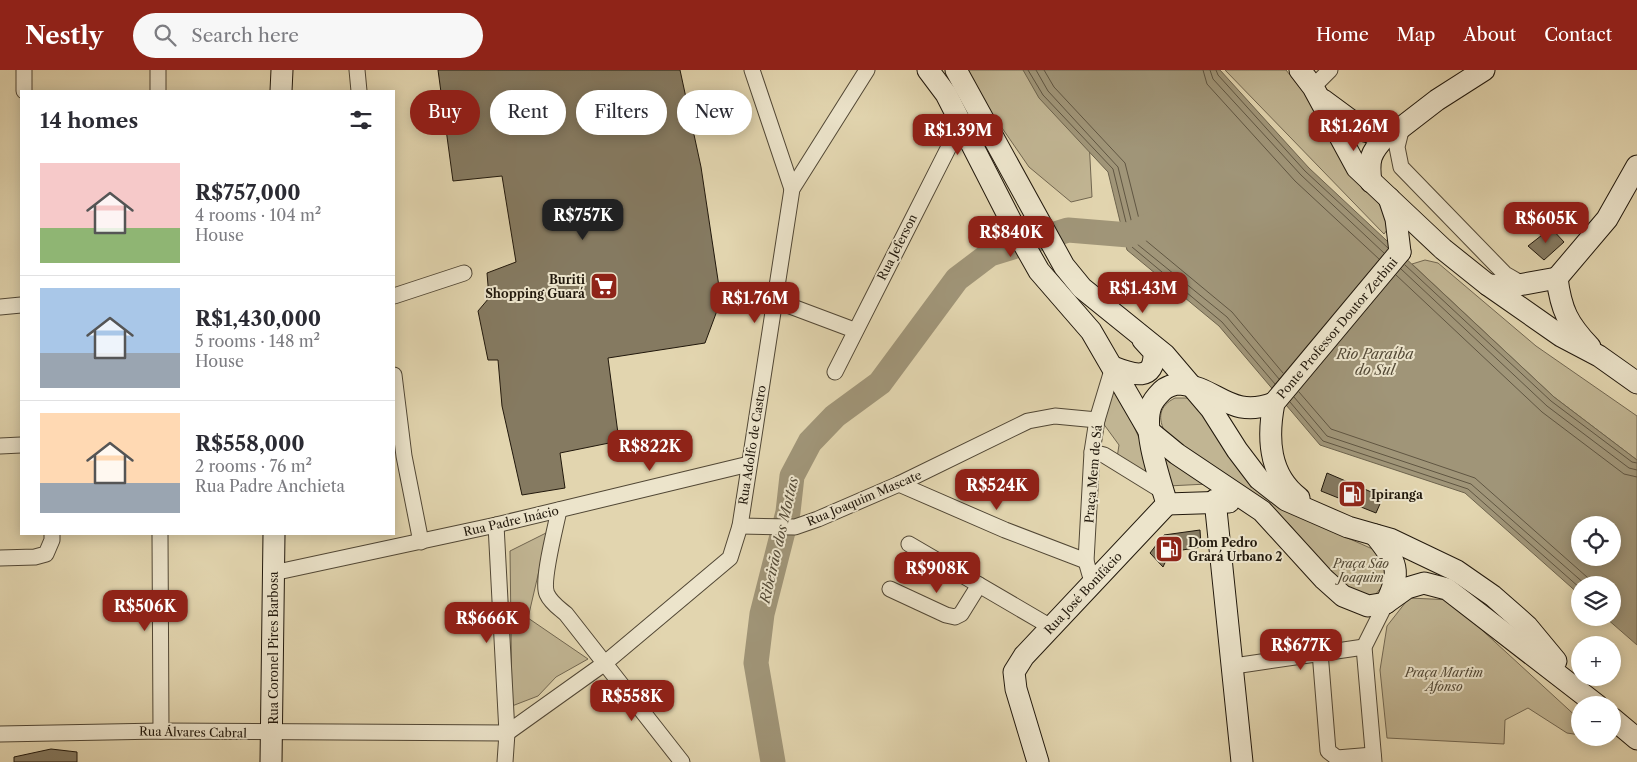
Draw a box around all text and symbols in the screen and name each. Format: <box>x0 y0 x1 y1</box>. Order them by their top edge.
search box <box>133 13 483 58</box>
text: Nestly <box>25 21 103 50</box>
icon: search <box>151 21 179 49</box>
text: Search here <box>191 24 299 47</box>
text: Home <box>1316 24 1369 46</box>
text: Map <box>1397 24 1435 46</box>
text: About <box>1463 24 1516 46</box>
text: Contact <box>1544 24 1612 46</box>
chip: Buy <box>410 90 480 135</box>
chip: Rent <box>490 90 566 135</box>
chip: Filters <box>576 90 667 135</box>
chip: New <box>677 90 752 135</box>
icon: filters <box>347 106 375 134</box>
text: 14 homes <box>40 108 138 133</box>
pin: R$1.26M <box>1308 109 1400 152</box>
pin: R$1.39M <box>912 114 1004 156</box>
text: R$1.26M <box>1320 116 1388 136</box>
text: R$1.39M <box>924 120 992 140</box>
text: R$757,000 <box>195 180 301 205</box>
icon: home <box>80 183 140 243</box>
pin: R$757K <box>542 198 624 241</box>
pin: R$605K <box>1505 202 1587 244</box>
text: 4 rooms · 104 m² <box>195 205 321 225</box>
text: R$757K <box>553 205 613 225</box>
text: R$605K <box>1515 208 1577 228</box>
street label: Rua Jeferson <box>874 211 920 283</box>
pin: R$840K <box>970 216 1052 258</box>
text: R$840K <box>979 222 1043 242</box>
text: House <box>195 225 244 245</box>
street label: Ponte Professor Doutor Zerbini <box>1274 254 1401 402</box>
supermarket icon: Buriti Shopping Guará <box>589 271 619 301</box>
place label: Buriti Shopping Guará <box>485 272 586 301</box>
pin: R$1.43M <box>1097 272 1189 314</box>
text: R$1.43M <box>1109 278 1177 298</box>
pin: R$1.76M <box>709 282 801 324</box>
text: R$1.76M <box>721 288 789 308</box>
text: R$1,430,000 <box>195 306 321 331</box>
icon: home <box>80 308 140 368</box>
text: 5 rooms · 148 m² <box>195 331 320 351</box>
water label: Rio Paraíba do Sul <box>1335 345 1414 379</box>
text: House <box>195 351 244 371</box>
street label: Rua Adolfo de Castro <box>735 384 769 506</box>
street label: Praça Mem de Sá <box>1081 424 1105 524</box>
pin: R$822K <box>609 430 691 472</box>
text: R$558,000 <box>195 431 305 456</box>
icon: home <box>80 433 140 493</box>
text: R$822K <box>619 436 681 456</box>
text: 2 rooms · 76 m² <box>195 456 312 476</box>
street label: Rua Joaquim Mascate <box>804 467 924 529</box>
pin: R$524K <box>956 468 1038 511</box>
water label: Ribeirão dos Mottas <box>755 474 802 606</box>
text: R$524K <box>966 475 1028 495</box>
text: Rua Padre Anchieta <box>195 476 345 496</box>
fuel station icon: Ipiranga <box>1337 479 1367 509</box>
place label: Ipiranga <box>1371 487 1424 502</box>
street label: Rua Padre Inácio <box>462 503 560 539</box>
map controls <box>1571 516 1621 746</box>
button: locate <box>1571 516 1621 566</box>
fuel station icon: Dom Pedro Grará Urbano 2 <box>1154 534 1184 564</box>
place label: Dom Pedro Grará Urbano 2 <box>1188 535 1282 564</box>
street label: Rua José Bonifácio <box>1041 549 1125 637</box>
pin: R$908K <box>896 552 978 594</box>
park label: Praça São Joaquim <box>1332 556 1389 585</box>
text: R$908K <box>905 558 969 578</box>
street label: Rua Coronel Pires Barbosa <box>266 571 281 724</box>
button: layers <box>1571 576 1621 626</box>
pin: R$506K <box>104 590 186 632</box>
text: R$506K <box>114 596 176 616</box>
pin: R$666K <box>446 602 528 644</box>
text: R$666K <box>456 608 518 628</box>
pin: R$677K <box>1260 628 1342 671</box>
text: R$677K <box>1271 635 1331 655</box>
button: + <box>1571 636 1621 686</box>
park label: Praça Martim Afonso <box>1404 665 1483 694</box>
pin: R$558K <box>591 680 673 722</box>
text: R$558K <box>601 686 663 706</box>
button: − <box>1571 696 1621 746</box>
street label: Rua Álvares Cabral <box>139 723 247 740</box>

